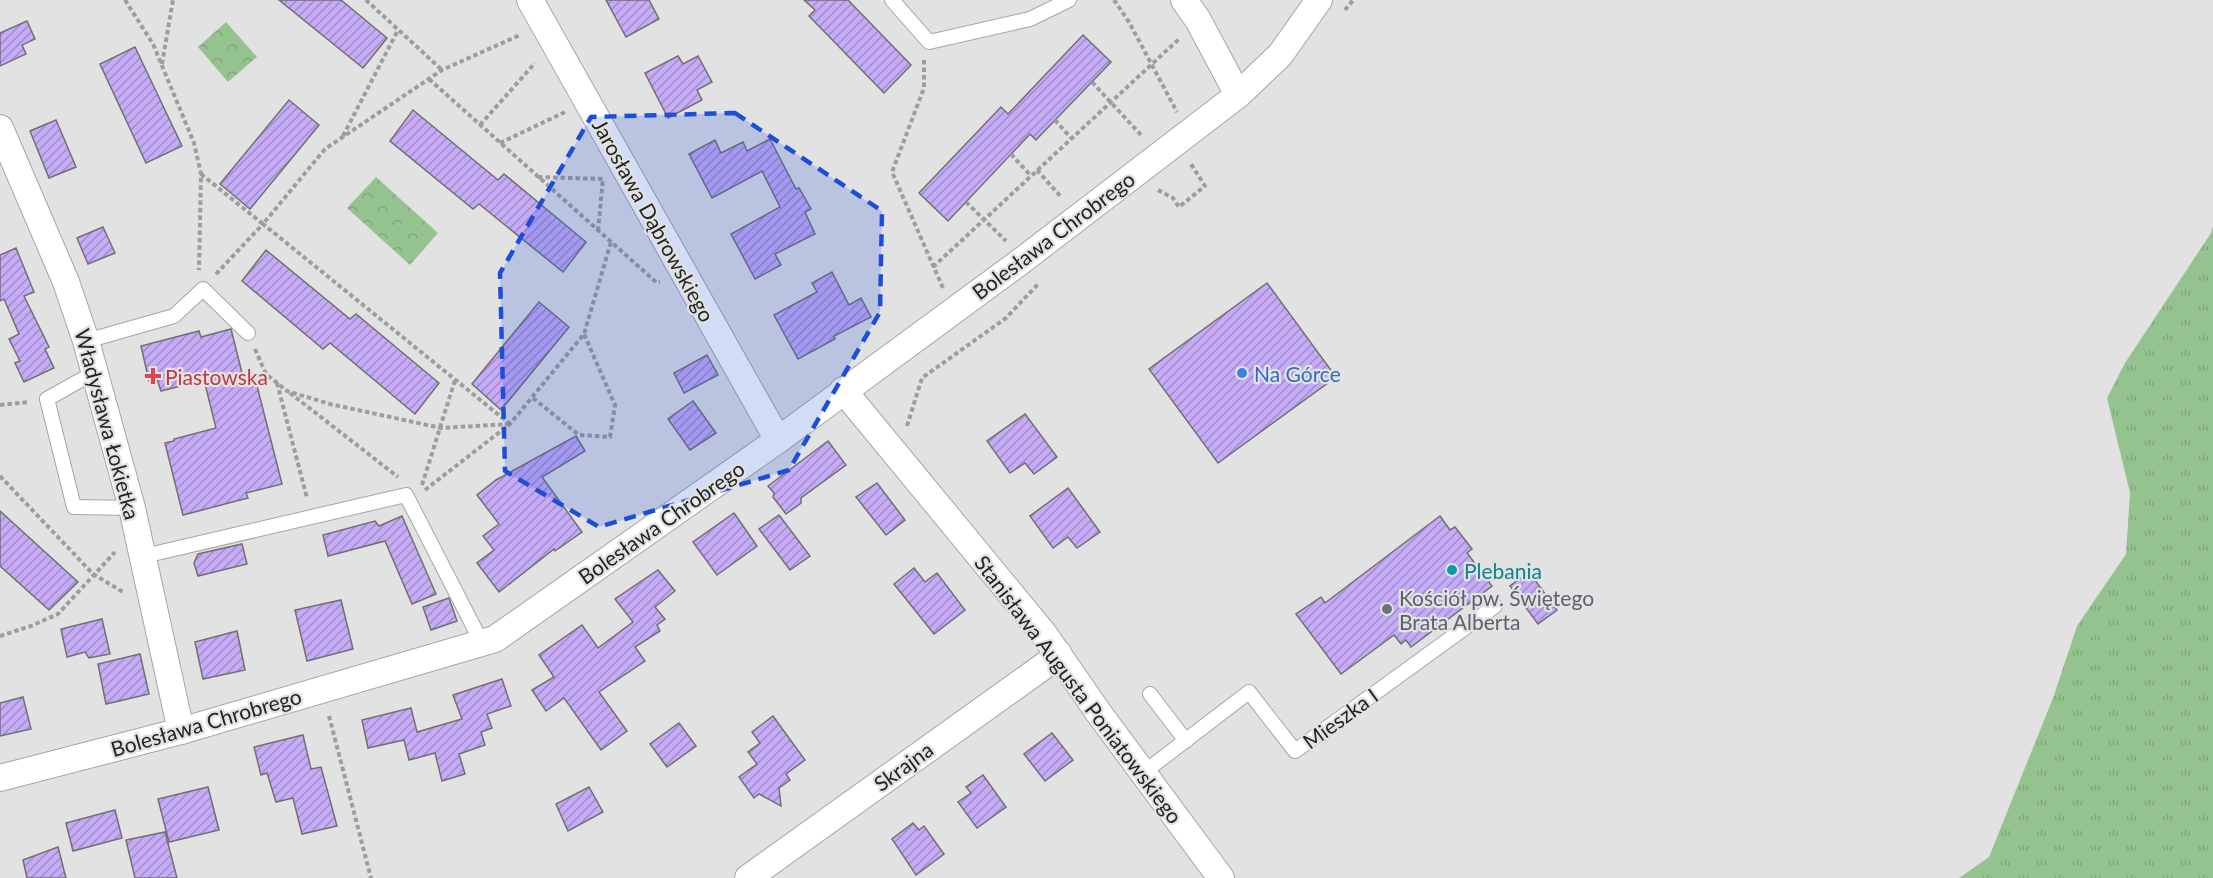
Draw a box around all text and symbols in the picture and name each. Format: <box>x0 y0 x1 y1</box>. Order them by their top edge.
street label: Jarosława Dąbrowskiego <box>588 114 720 326</box>
street label: Bolesława Chrobrego <box>967 166 1139 304</box>
street label: Władysława Łokietka <box>71 326 145 522</box>
place label: Na Górce <box>1254 361 1341 386</box>
place label: Piastowska <box>165 364 268 389</box>
marker: Na Górce <box>1235 366 1249 380</box>
marker: Piastowska <box>146 369 160 383</box>
street label: Bolesława Chrobrego <box>573 455 749 589</box>
street label: Stanisława Augusta Poniatowskiego <box>970 550 1188 828</box>
place label: Plebania <box>1464 558 1542 583</box>
marker: Plebania <box>1445 563 1459 577</box>
place label: Kościół pw. Świętego Brata Alberta <box>1399 585 1594 634</box>
marker: Kościół pw. Świętego Brata Alberta <box>1380 602 1394 616</box>
street label: Mieszka I <box>1298 682 1382 754</box>
street label: Bolesława Chrobrego <box>108 683 304 761</box>
street label: Skrajna <box>869 736 937 796</box>

